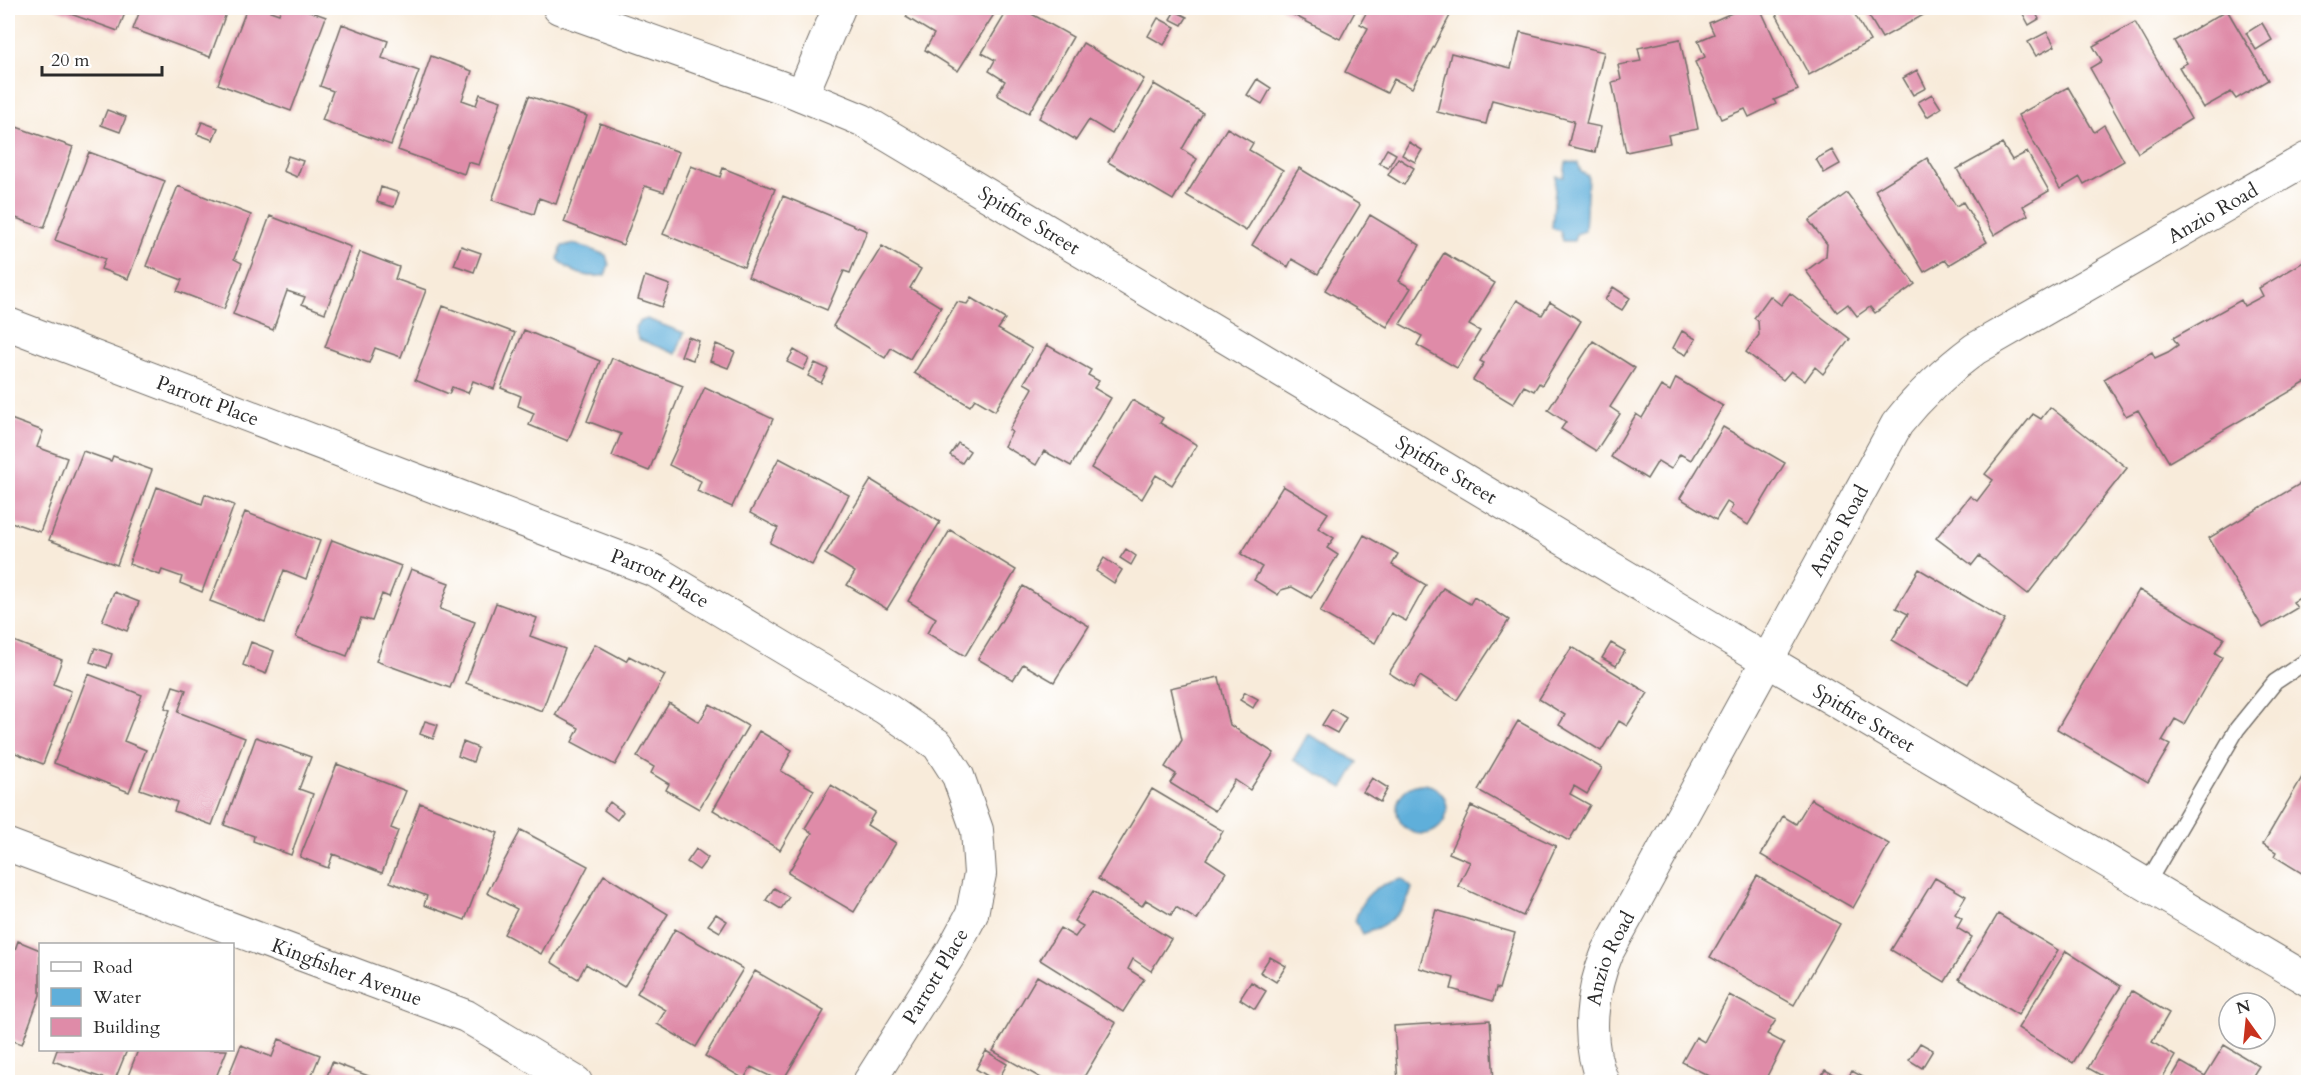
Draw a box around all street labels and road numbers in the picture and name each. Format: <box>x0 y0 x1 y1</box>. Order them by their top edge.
street label: Anzio Road <box>2163 176 2263 250</box>
street label: Spitfire Street <box>973 180 1085 262</box>
street label: Parrott Place <box>153 369 263 433</box>
street label: Spitfire Street <box>1390 429 1503 511</box>
street label: Anzio Road <box>1803 480 1875 581</box>
street label: Parrott Place <box>607 542 714 614</box>
street label: Spitfire Street <box>1808 678 1920 759</box>
street label: Anzio Road <box>1580 906 1641 1008</box>
street label: Parrott Place <box>896 923 975 1029</box>
street label: Kingfisher Avenue <box>268 932 426 1012</box>

